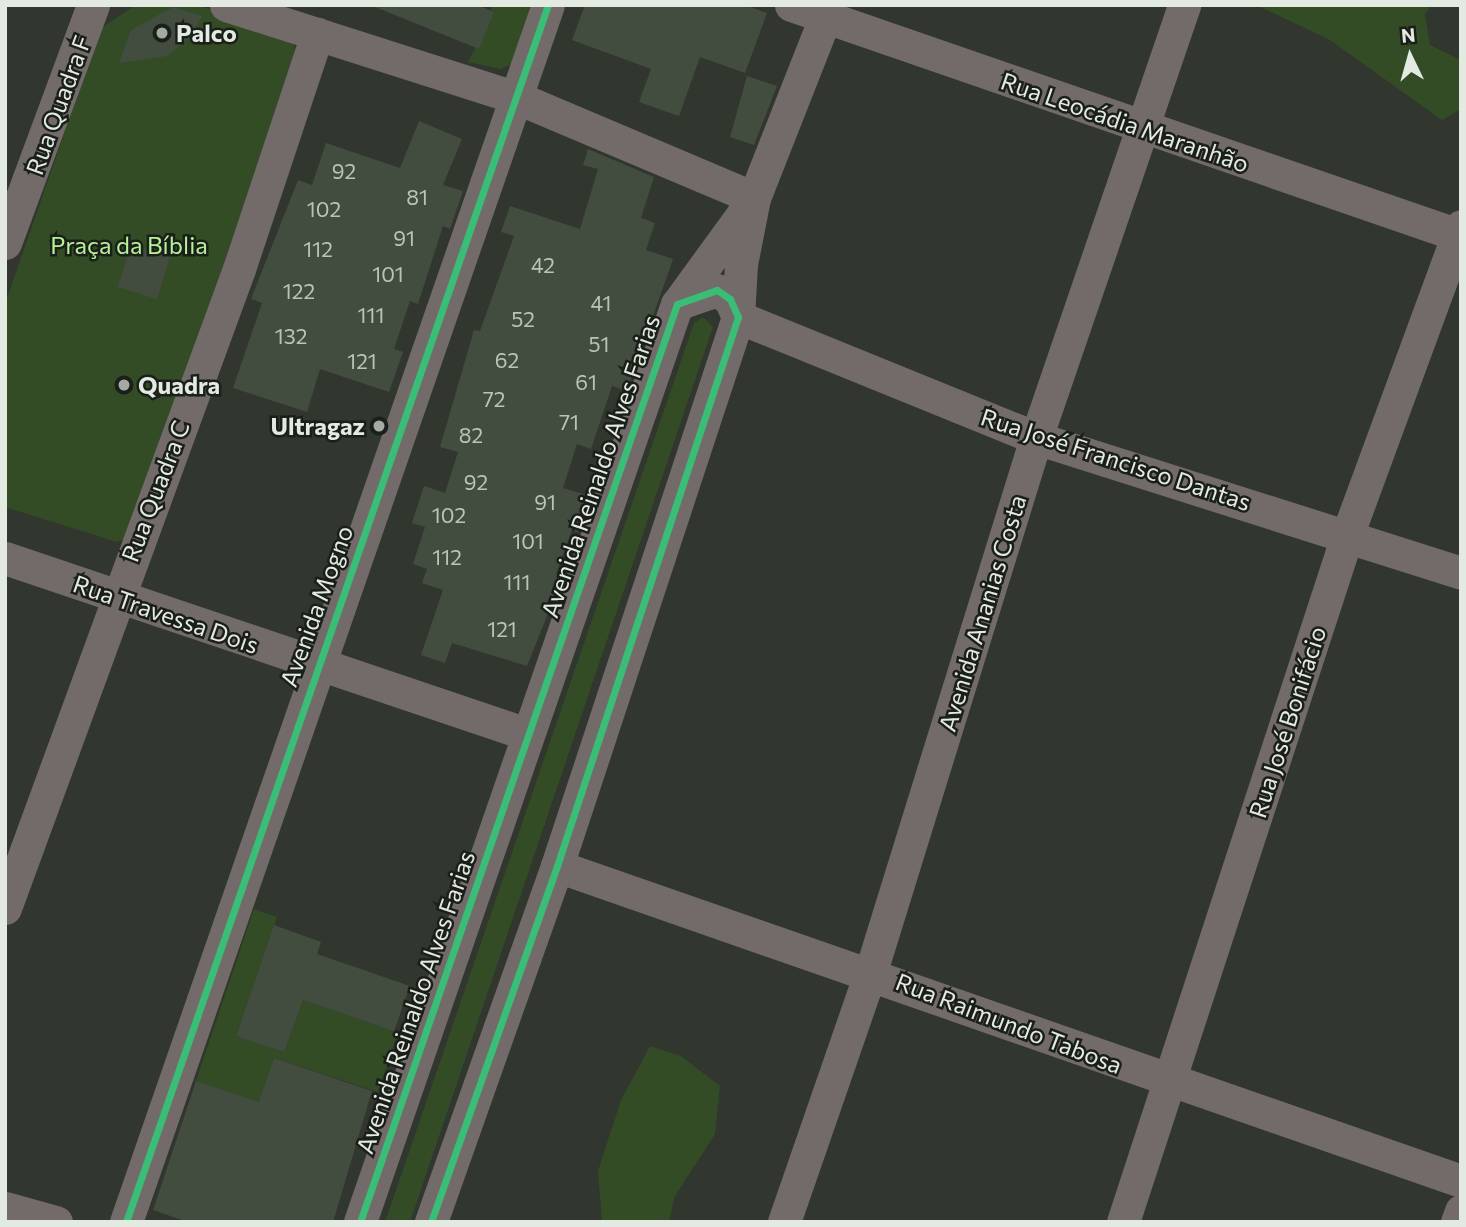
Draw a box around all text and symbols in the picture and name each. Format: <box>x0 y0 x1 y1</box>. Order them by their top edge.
place label: Palco <box>176 19 237 47</box>
north arrow <box>1375 21 1445 91</box>
text: N <box>1400 23 1416 47</box>
marker: Palco <box>154 25 170 41</box>
street label: Rua Quadra F <box>19 31 97 179</box>
street label: Rua Leocádia Maranhão <box>997 66 1253 178</box>
house number: 92 <box>332 158 356 184</box>
house number: 81 <box>406 184 428 210</box>
house number: 102 <box>307 196 341 222</box>
house number: 91 <box>393 225 415 251</box>
park label: Praça da Bíblia <box>50 231 208 259</box>
house number: 112 <box>303 236 333 262</box>
house number: 42 <box>531 252 555 278</box>
house number: 101 <box>372 261 404 287</box>
house number: 122 <box>283 278 315 304</box>
house number: 41 <box>591 290 611 316</box>
house number: 111 <box>358 302 384 328</box>
house number: 52 <box>511 306 535 332</box>
street label: Avenida Reinaldo Alves Farias <box>535 311 665 621</box>
house number: 132 <box>275 323 307 349</box>
house number: 51 <box>588 331 610 357</box>
house number: 62 <box>495 347 519 373</box>
house number: 121 <box>347 348 377 374</box>
house number: 61 <box>575 369 597 395</box>
place label: Quadra <box>138 371 220 399</box>
marker: Quadra <box>116 377 132 393</box>
house number: 72 <box>483 386 505 412</box>
street label: Rua José Francisco Dantas <box>978 402 1254 516</box>
house number: 71 <box>559 409 579 435</box>
place label: Ultragaz <box>270 412 365 440</box>
street label: Rua Quadra C <box>115 416 195 566</box>
marker: Ultragaz <box>371 418 387 434</box>
house number: 82 <box>459 422 483 448</box>
house number: 92 <box>464 469 488 495</box>
house number: 91 <box>534 489 556 515</box>
street label: Avenida Ananias Costa <box>932 491 1032 735</box>
house number: 102 <box>432 502 466 528</box>
street label: Avenida Mogno <box>273 521 359 691</box>
house number: 101 <box>512 528 544 554</box>
house number: 112 <box>432 544 462 570</box>
street label: Rua Travessa Dois <box>70 569 262 659</box>
house number: 111 <box>504 569 530 595</box>
house number: 121 <box>487 616 517 642</box>
street label: Rua José Bonifácio <box>1242 623 1332 821</box>
street label: Avenida Reinaldo Alves Farias <box>350 847 480 1157</box>
street label: Rua Raimundo Tabosa <box>892 967 1126 1079</box>

